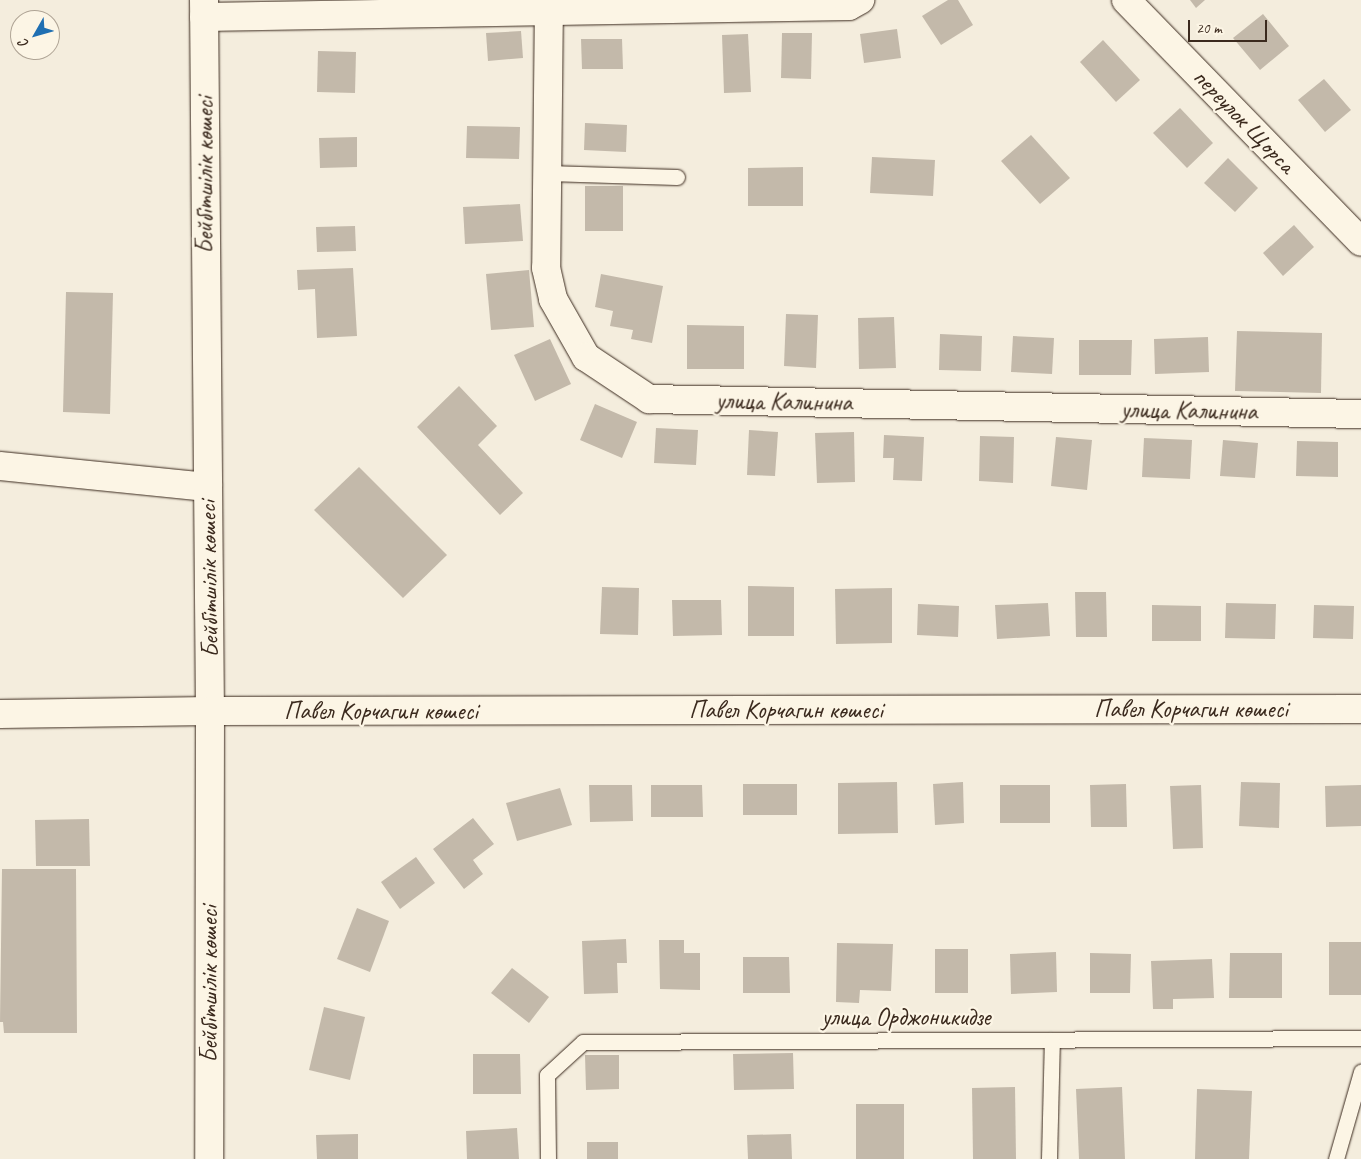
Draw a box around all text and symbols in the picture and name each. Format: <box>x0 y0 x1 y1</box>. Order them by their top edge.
north arrow <box>10 10 60 60</box>
scale bar <box>1191 10 1270 42</box>
text: 20 m <box>1196 19 1222 38</box>
text: С <box>15 36 32 52</box>
street label: переулок Щорса <box>1187 63 1301 179</box>
street label: Бейбітшілік көшесі <box>190 96 220 254</box>
street label: улица Калинина <box>715 386 853 418</box>
street label: улица Калинина <box>1120 395 1258 427</box>
street label: Бейбітшілік көшесі <box>193 500 225 658</box>
street label: Павел Корчагин көшесі <box>1096 694 1286 724</box>
street label: Павел Корчагин көшесі <box>691 695 881 725</box>
street label: Павел Корчагин көшесі <box>286 696 476 726</box>
street label: Бейбітшілік көшесі <box>194 905 224 1063</box>
street label: улица Орджоникидзе <box>823 1002 989 1032</box>

